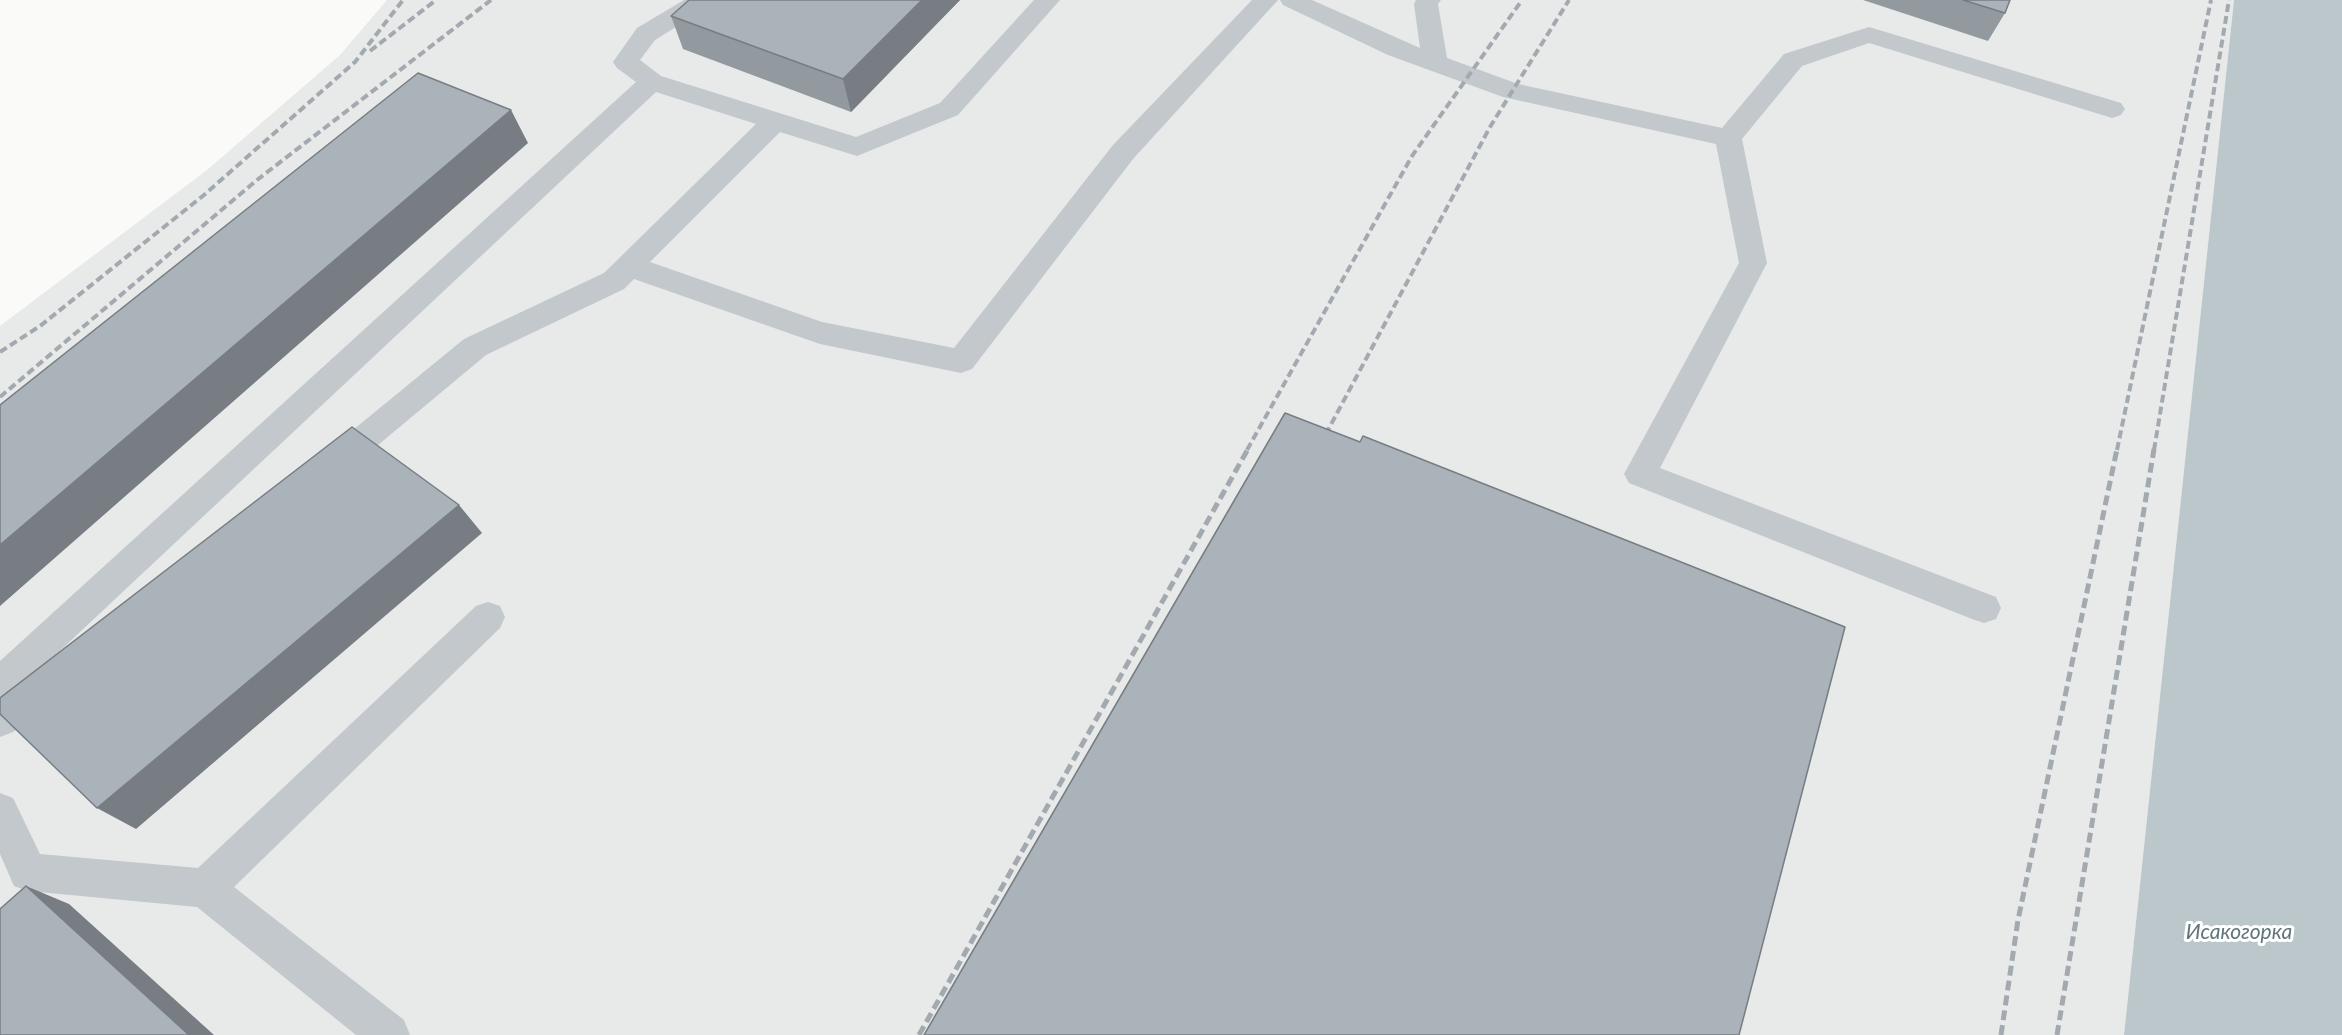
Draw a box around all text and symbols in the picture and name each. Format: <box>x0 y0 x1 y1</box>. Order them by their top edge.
water label: Исакогорка <box>2186 919 2292 945</box>

